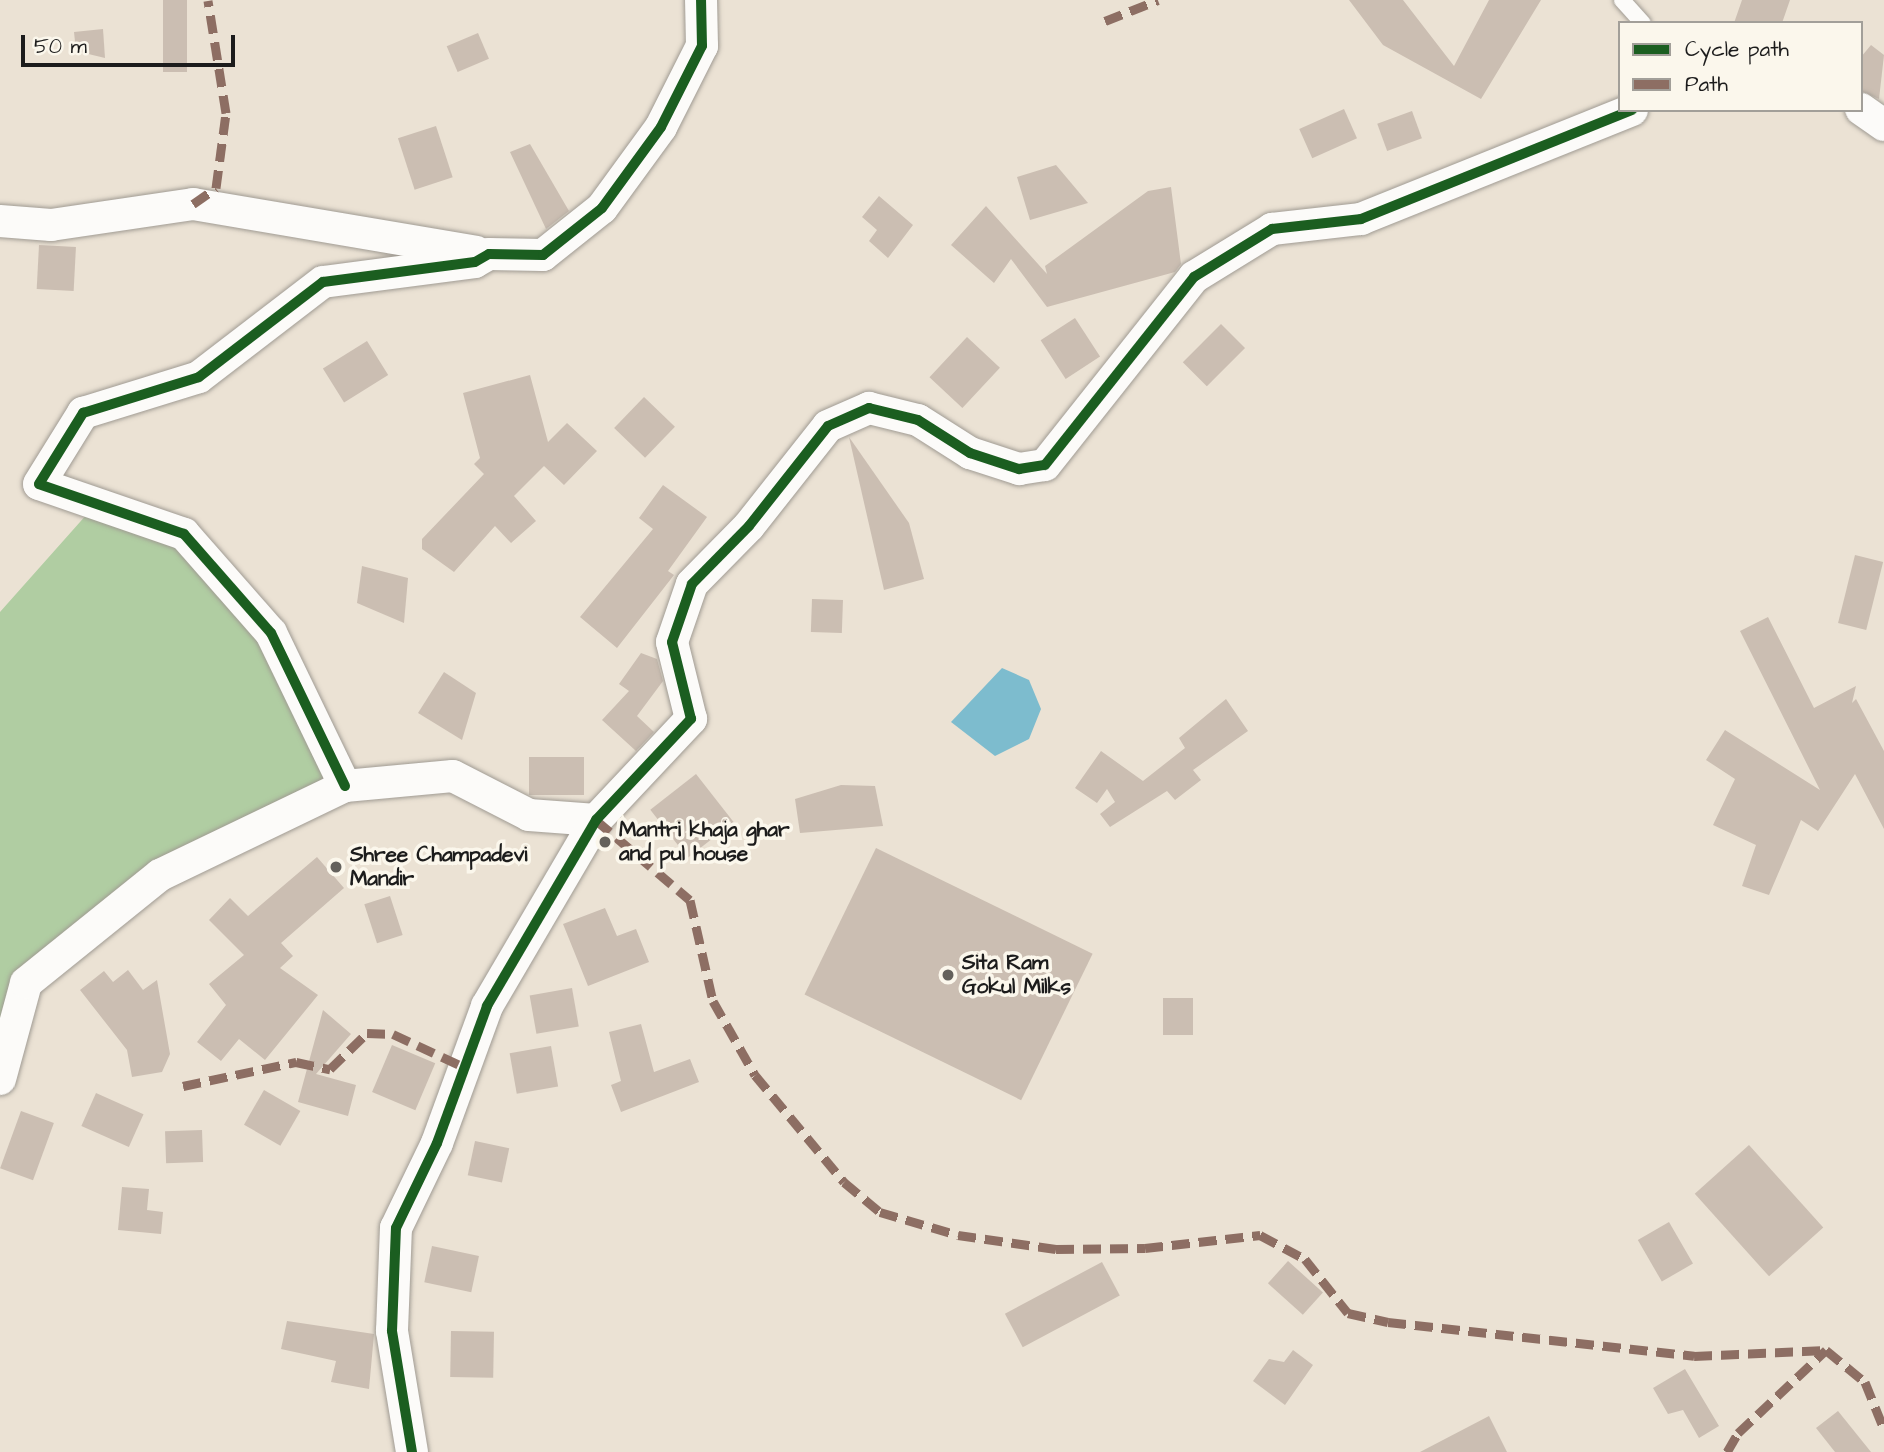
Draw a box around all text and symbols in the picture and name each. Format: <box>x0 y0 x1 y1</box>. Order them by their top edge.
scale bar <box>24 21 238 65</box>
legend <box>1618 21 1863 112</box>
text: 50 m <box>34 32 87 61</box>
text: Cycle path <box>1685 35 1789 64</box>
text: Path <box>1685 70 1728 99</box>
place label: Mantri khaja ghar and pul house <box>619 817 790 867</box>
marker: Mantri khaja ghar and pul house <box>597 834 613 850</box>
place label: Shree Champadevi Mandir <box>350 842 527 892</box>
marker: Shree Champadevi Mandir <box>328 859 344 875</box>
place label: Sita Ram Gokul Milks <box>962 950 1071 1000</box>
marker: Sita Ram Gokul Milks <box>940 967 956 983</box>

